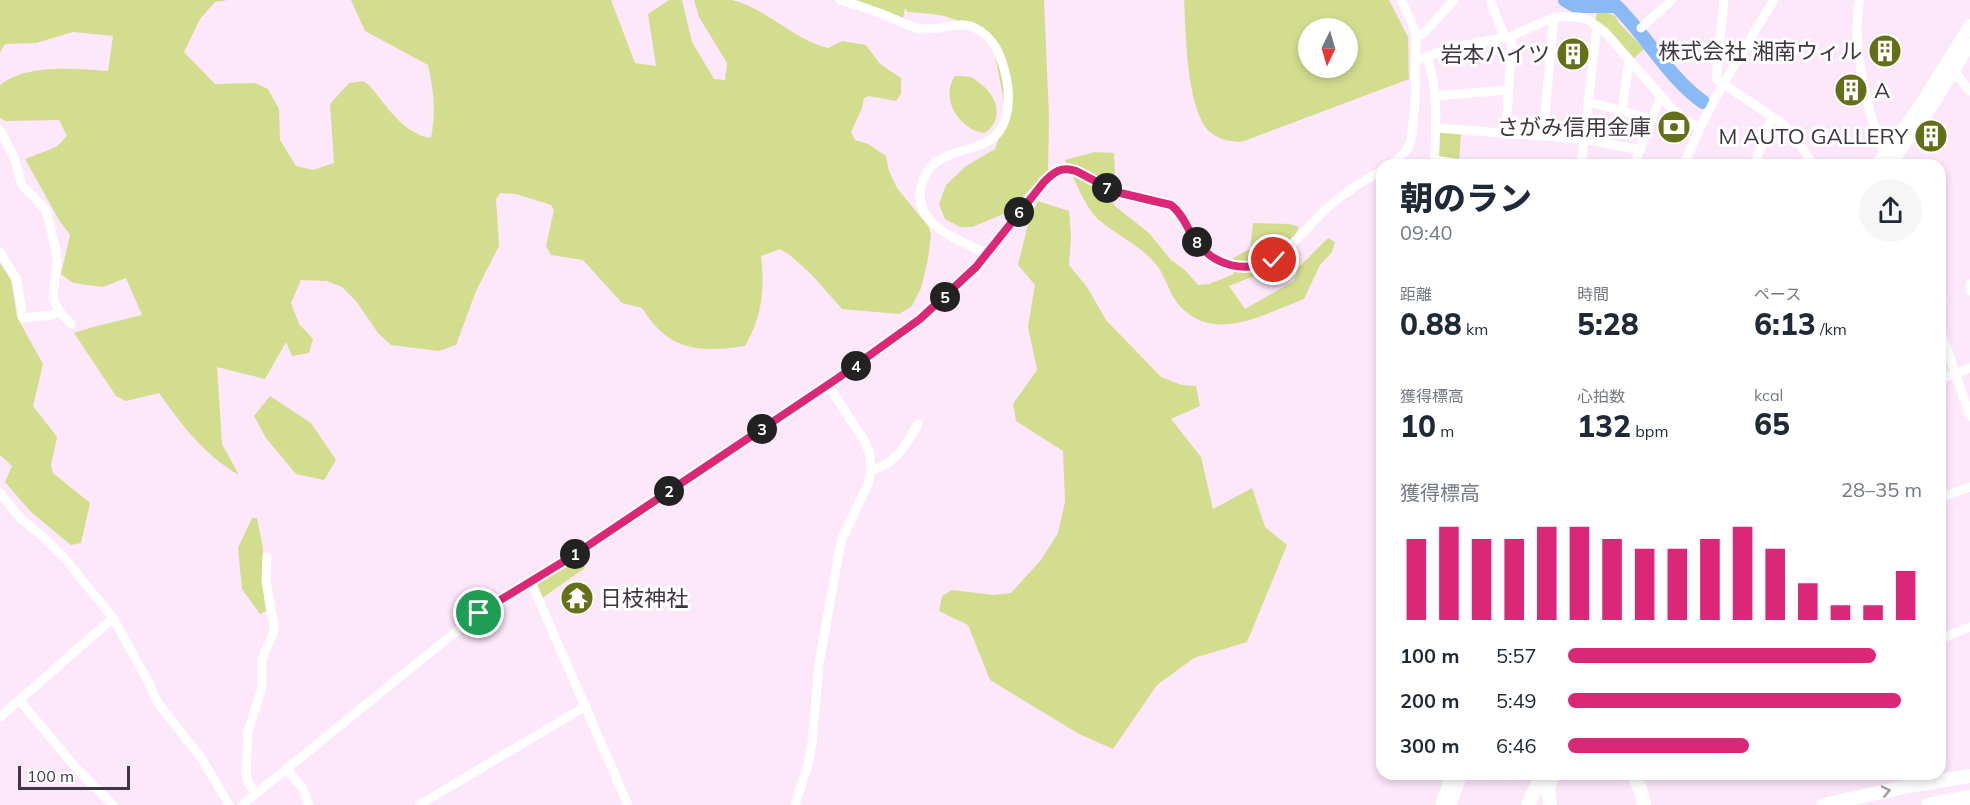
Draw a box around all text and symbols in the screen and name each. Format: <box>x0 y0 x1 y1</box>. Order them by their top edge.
north arrow <box>1298 18 1358 78</box>
map controls <box>1298 18 1358 78</box>
building icon: 株式会社 湘南ウィル <box>1867 33 1903 69</box>
building icon: 岩本ハイツ <box>1555 36 1591 72</box>
place label: 株式会社 湘南ウィル <box>1658 37 1862 65</box>
place label: 岩本ハイツ <box>1440 40 1550 68</box>
building icon: A <box>1833 72 1869 108</box>
place label: A <box>1874 76 1890 104</box>
bank icon: さがみ信用金庫 <box>1656 109 1692 145</box>
place label: さがみ信用金庫 <box>1497 113 1651 141</box>
building icon: M AUTO GALLERY <box>1913 118 1949 154</box>
place label: M AUTO GALLERY <box>1719 122 1909 150</box>
pin: 7 <box>1092 173 1122 203</box>
text: 朝のラン <box>1400 177 1532 218</box>
text: 7 <box>1102 178 1112 198</box>
button: share <box>1859 179 1922 242</box>
pin: 6 <box>1004 197 1034 227</box>
text: 6 <box>1014 202 1024 222</box>
text: 09:40 <box>1400 220 1453 245</box>
pin: 8 <box>1182 227 1212 257</box>
text: 8 <box>1192 232 1202 252</box>
pin <box>1248 234 1299 285</box>
icon: check <box>1257 243 1290 276</box>
pin: 5 <box>930 282 960 312</box>
text: 距離 <box>1400 284 1432 304</box>
text: 時間 <box>1577 284 1609 304</box>
text: ペース <box>1754 284 1801 304</box>
text: 5 <box>940 287 950 307</box>
text: 0.88 <box>1400 305 1462 343</box>
text: 5:28 <box>1577 305 1639 343</box>
text: 6:13 <box>1754 305 1816 343</box>
text: km <box>1462 319 1488 339</box>
text: /km <box>1816 319 1847 339</box>
pin: 4 <box>841 351 871 381</box>
text: 4 <box>851 356 861 376</box>
text: kcal <box>1754 385 1783 405</box>
text: 獲得標高 <box>1400 386 1464 406</box>
text: 心拍数 <box>1577 386 1625 406</box>
text: 65 <box>1754 405 1790 443</box>
text: 10 <box>1400 407 1436 445</box>
text: 132 <box>1577 407 1631 445</box>
pin: 3 <box>747 414 777 444</box>
text: 3 <box>757 419 767 439</box>
text: m <box>1436 421 1454 441</box>
text: bpm <box>1631 421 1668 441</box>
pin: 2 <box>654 476 684 506</box>
text: 28–35 m <box>1841 477 1922 502</box>
text: 獲得標高 <box>1400 480 1480 505</box>
text: 2 <box>664 481 674 501</box>
pin: 1 <box>560 539 590 569</box>
text: 1 <box>570 544 580 564</box>
temple icon: 日枝神社 <box>559 580 595 616</box>
place label: 日枝神社 <box>600 584 688 612</box>
pin <box>453 587 504 638</box>
icon: arrive <box>462 596 495 629</box>
text: 100 m <box>1400 643 1459 668</box>
text: 5:57 <box>1496 643 1537 668</box>
text: 200 m <box>1400 688 1459 713</box>
text: 5:49 <box>1496 688 1537 713</box>
text: 300 m <box>1400 733 1459 758</box>
text: 6:46 <box>1496 733 1537 758</box>
scale bar <box>18 763 130 790</box>
text: 100 m <box>27 766 74 786</box>
one-way arrow <box>1880 785 1890 798</box>

